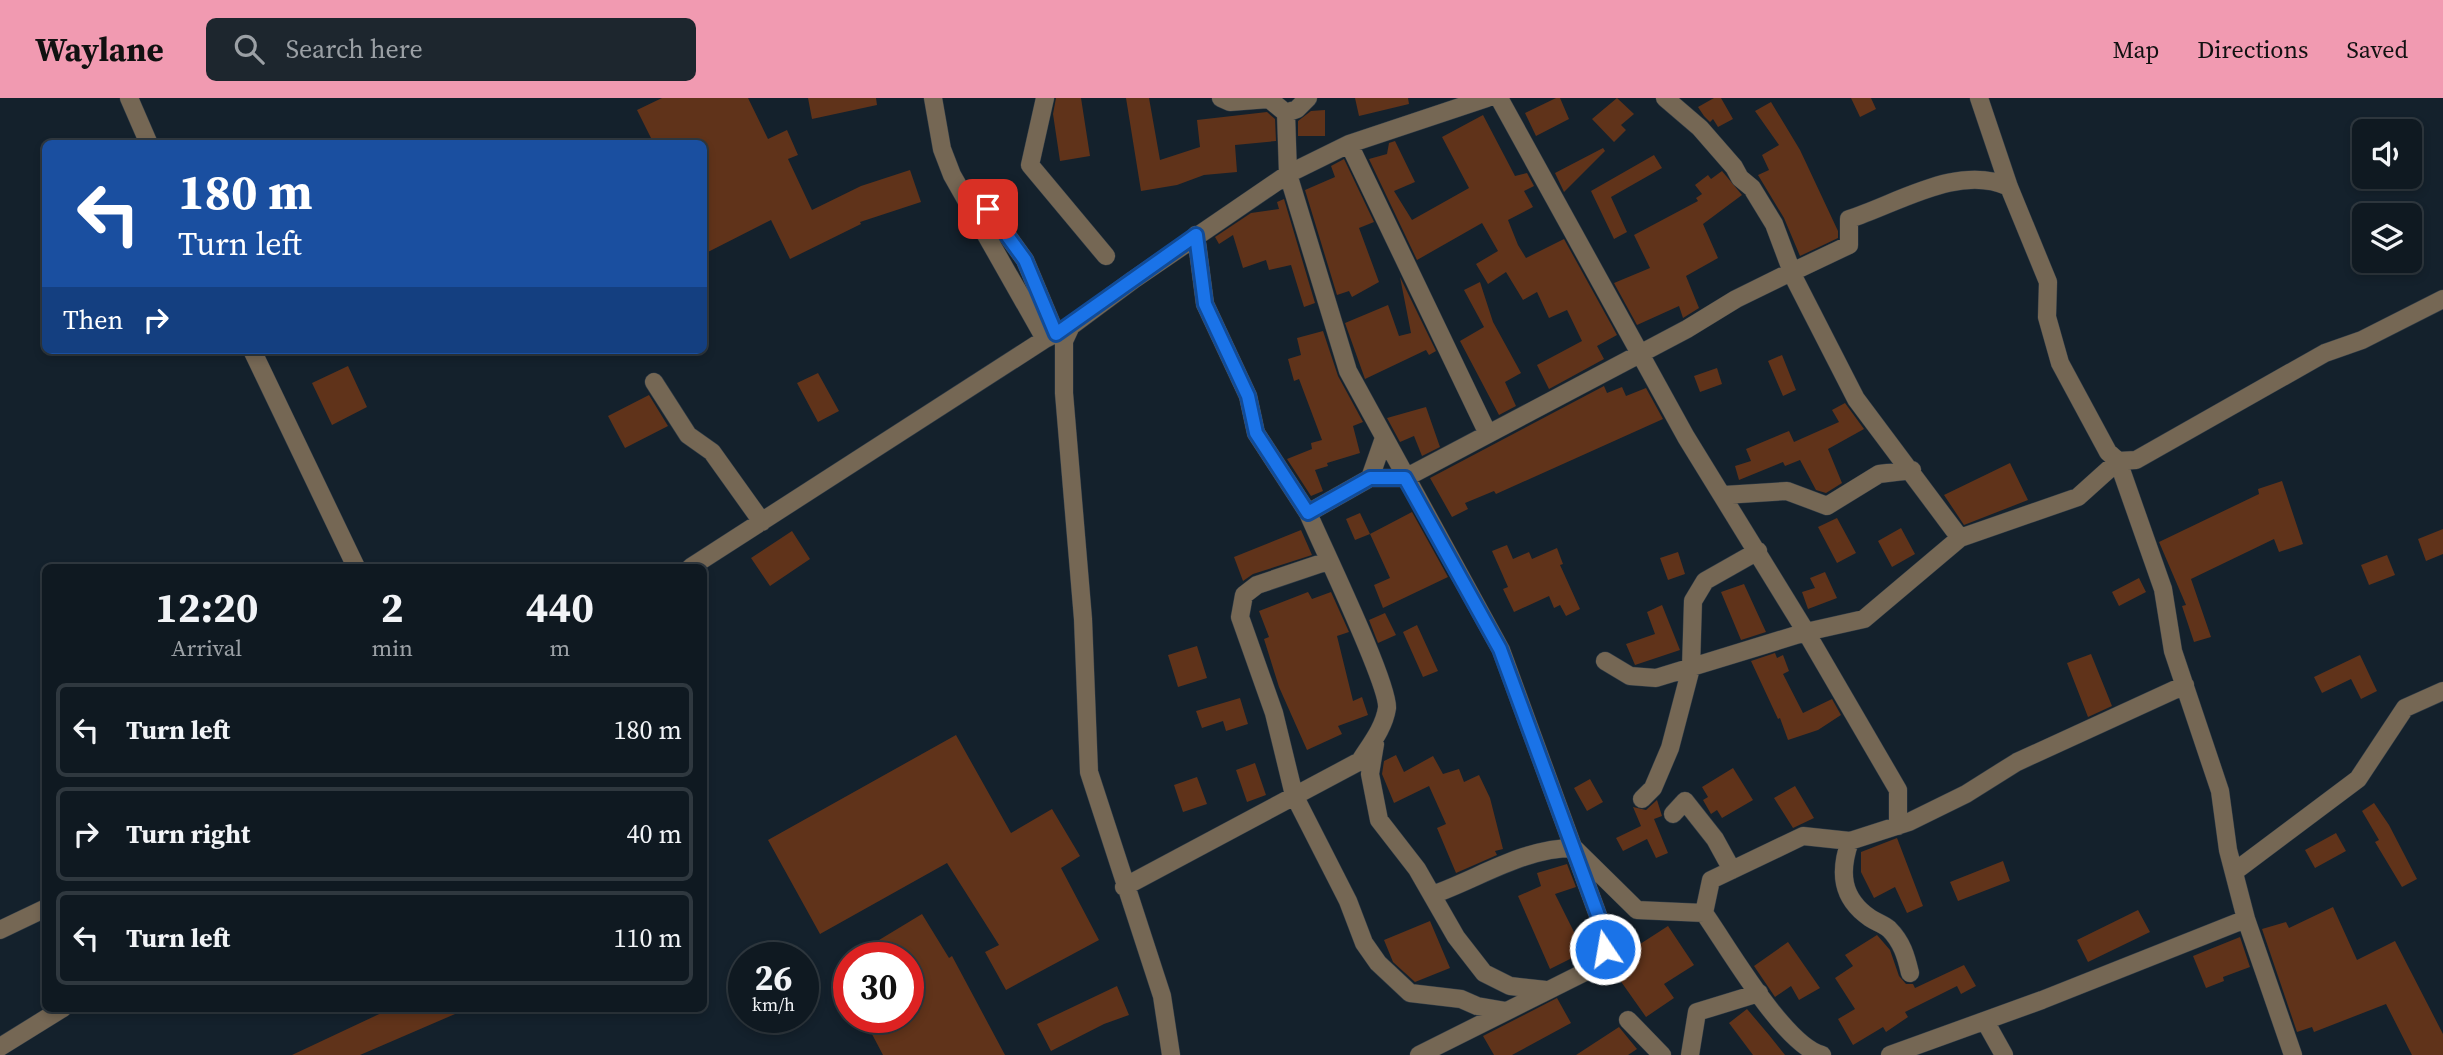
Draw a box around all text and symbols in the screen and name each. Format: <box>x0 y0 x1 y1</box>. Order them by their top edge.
search box <box>206 18 696 81</box>
text: Waylane <box>35 27 164 72</box>
icon: search <box>230 30 268 68</box>
text: Search here <box>286 31 423 67</box>
text: Map <box>2112 33 2159 66</box>
text: Directions <box>2197 33 2308 66</box>
text: Saved <box>2346 33 2408 66</box>
map controls <box>2352 119 2422 273</box>
button: sound <box>2352 119 2422 189</box>
text: 180 m <box>178 158 313 225</box>
icon: left <box>63 168 154 259</box>
pin <box>958 179 1018 239</box>
icon: arrive <box>969 190 1007 228</box>
button: layers <box>2352 203 2422 273</box>
text: Turn left <box>178 222 302 266</box>
icon: right <box>137 301 175 339</box>
text: Then <box>63 302 123 338</box>
text: 12:20 <box>155 578 259 636</box>
text: 2 <box>381 578 404 636</box>
text: 440 <box>526 578 594 636</box>
text: Arrival <box>171 632 242 664</box>
text: min <box>371 632 413 664</box>
text: m <box>550 632 570 664</box>
icon: left <box>67 711 105 749</box>
text: Turn left <box>126 712 230 748</box>
text: 180 m <box>614 712 682 748</box>
icon: right <box>67 815 105 853</box>
text: Turn right <box>126 816 250 852</box>
text: 40 m <box>627 816 682 852</box>
position arrow <box>1568 912 1642 986</box>
icon: left <box>67 919 105 957</box>
text: Turn left <box>126 920 230 956</box>
text: 110 m <box>614 920 682 956</box>
speed limit sign: 30 <box>833 942 924 1033</box>
text: 26 <box>755 954 792 1002</box>
text: km/h <box>752 992 795 1017</box>

